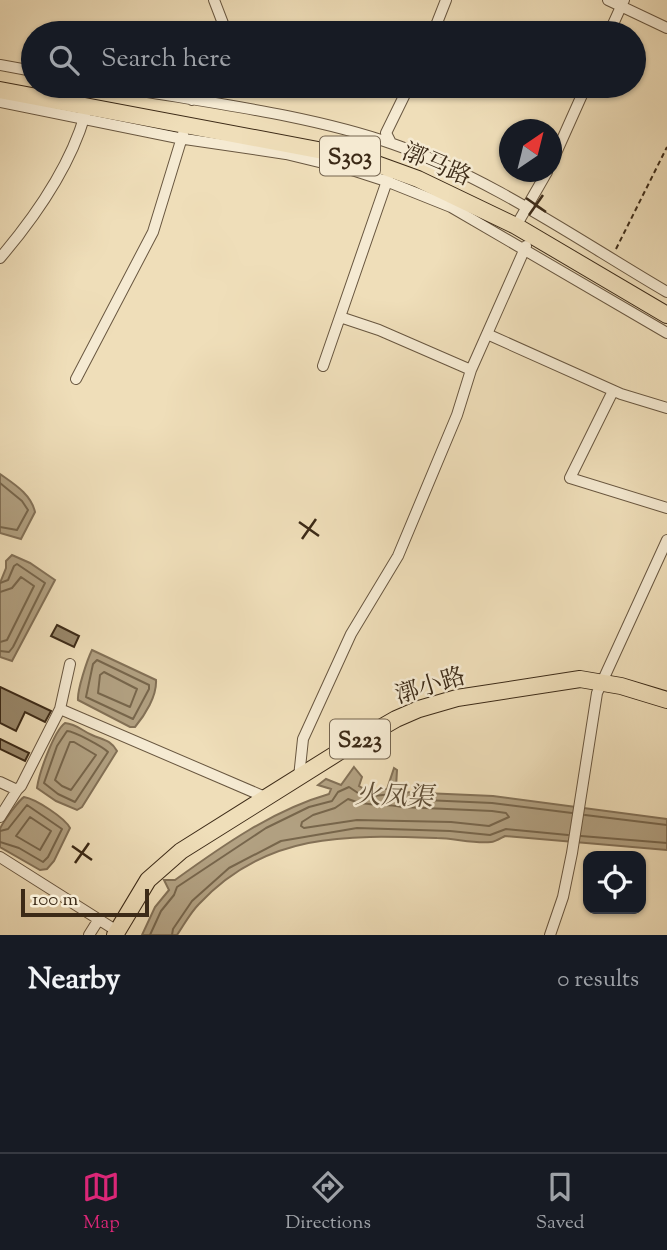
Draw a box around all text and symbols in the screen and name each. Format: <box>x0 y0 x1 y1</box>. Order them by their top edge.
search box <box>21 21 646 98</box>
icon: search <box>45 41 83 79</box>
text: Search here <box>101 41 231 78</box>
north arrow <box>499 119 562 182</box>
road number: S303 <box>320 136 380 176</box>
street label: 漷马路 <box>396 136 476 196</box>
street label: 漷小路 <box>391 660 470 714</box>
road number: S223 <box>330 720 390 758</box>
water label: 火凤渠 <box>354 778 437 817</box>
map controls <box>583 851 646 914</box>
button: locate <box>583 851 646 914</box>
scale bar <box>21 886 149 918</box>
text: 100 m <box>32 887 78 914</box>
text: Nearby <box>28 959 120 1002</box>
text: 0 results <box>557 964 639 997</box>
tab: Map <box>82 1168 120 1237</box>
tab: Directions <box>285 1168 371 1237</box>
tab: Saved <box>536 1168 585 1237</box>

